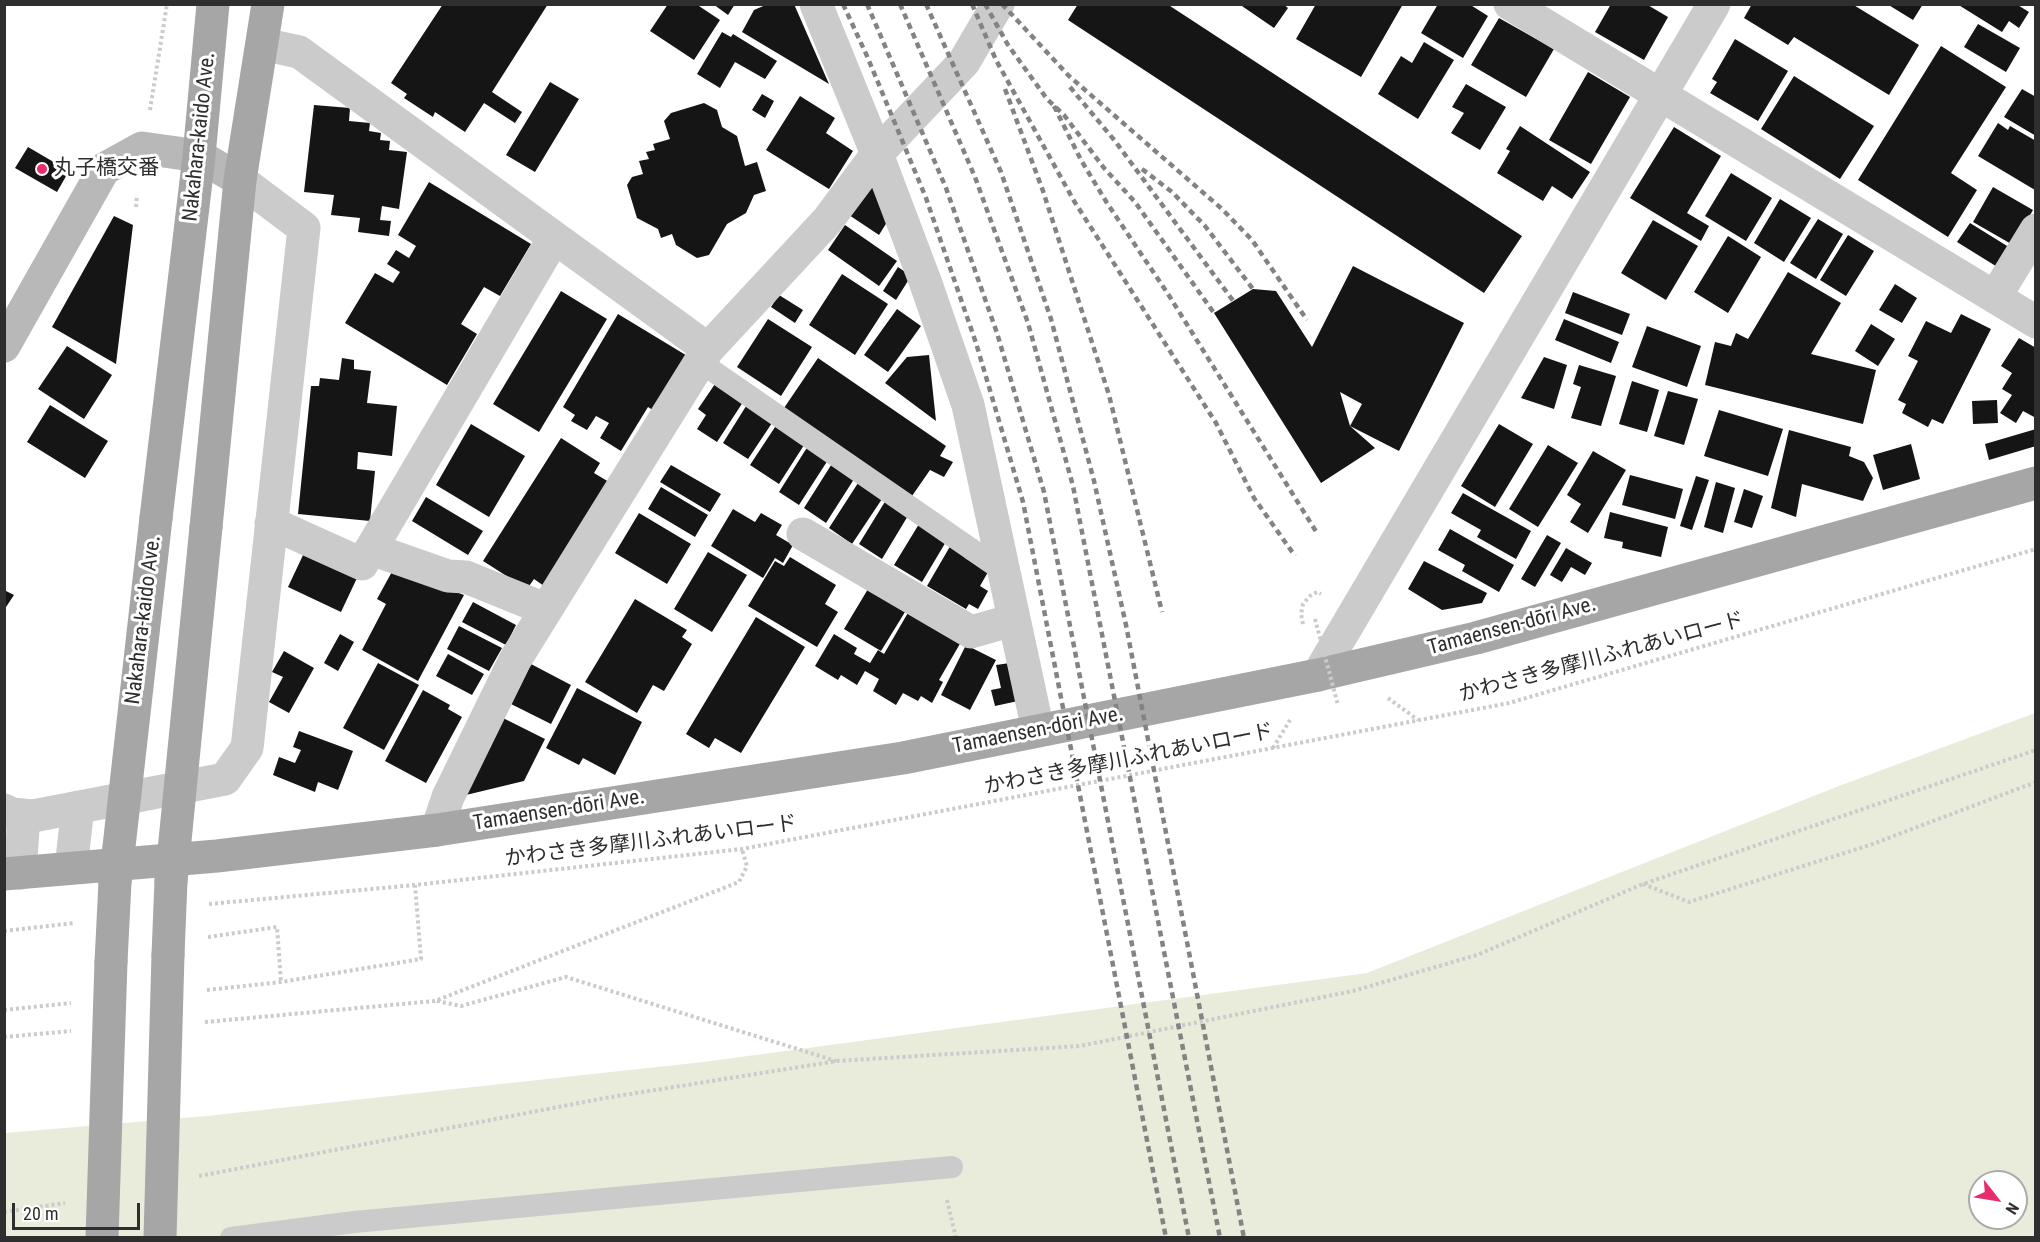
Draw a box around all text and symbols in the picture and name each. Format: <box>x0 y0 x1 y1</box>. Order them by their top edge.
street label: Nakahara-kaido Ave. <box>179 51 221 223</box>
place label: 丸子橋交番 <box>54 156 159 182</box>
marker: 丸子橋交番 <box>35 162 49 176</box>
street label: Nakahara-kaido Ave. <box>121 534 167 706</box>
street label: Tamaensen-dōri Ave. <box>1425 592 1599 662</box>
street label: かわさき多摩川ふれあいロード <box>1457 608 1747 708</box>
street label: Tamaensen-dōri Ave. <box>951 702 1125 760</box>
street label: かわさき多摩川ふれあいロード <box>982 720 1276 800</box>
street label: Tamaensen-dōri Ave. <box>471 785 647 837</box>
street label: かわさき多摩川ふれあいロード <box>504 812 798 872</box>
north arrow <box>1968 1170 2028 1230</box>
scale bar <box>15 1191 142 1229</box>
text: N <box>2001 1199 2023 1218</box>
text: 20 m <box>23 1203 58 1224</box>

